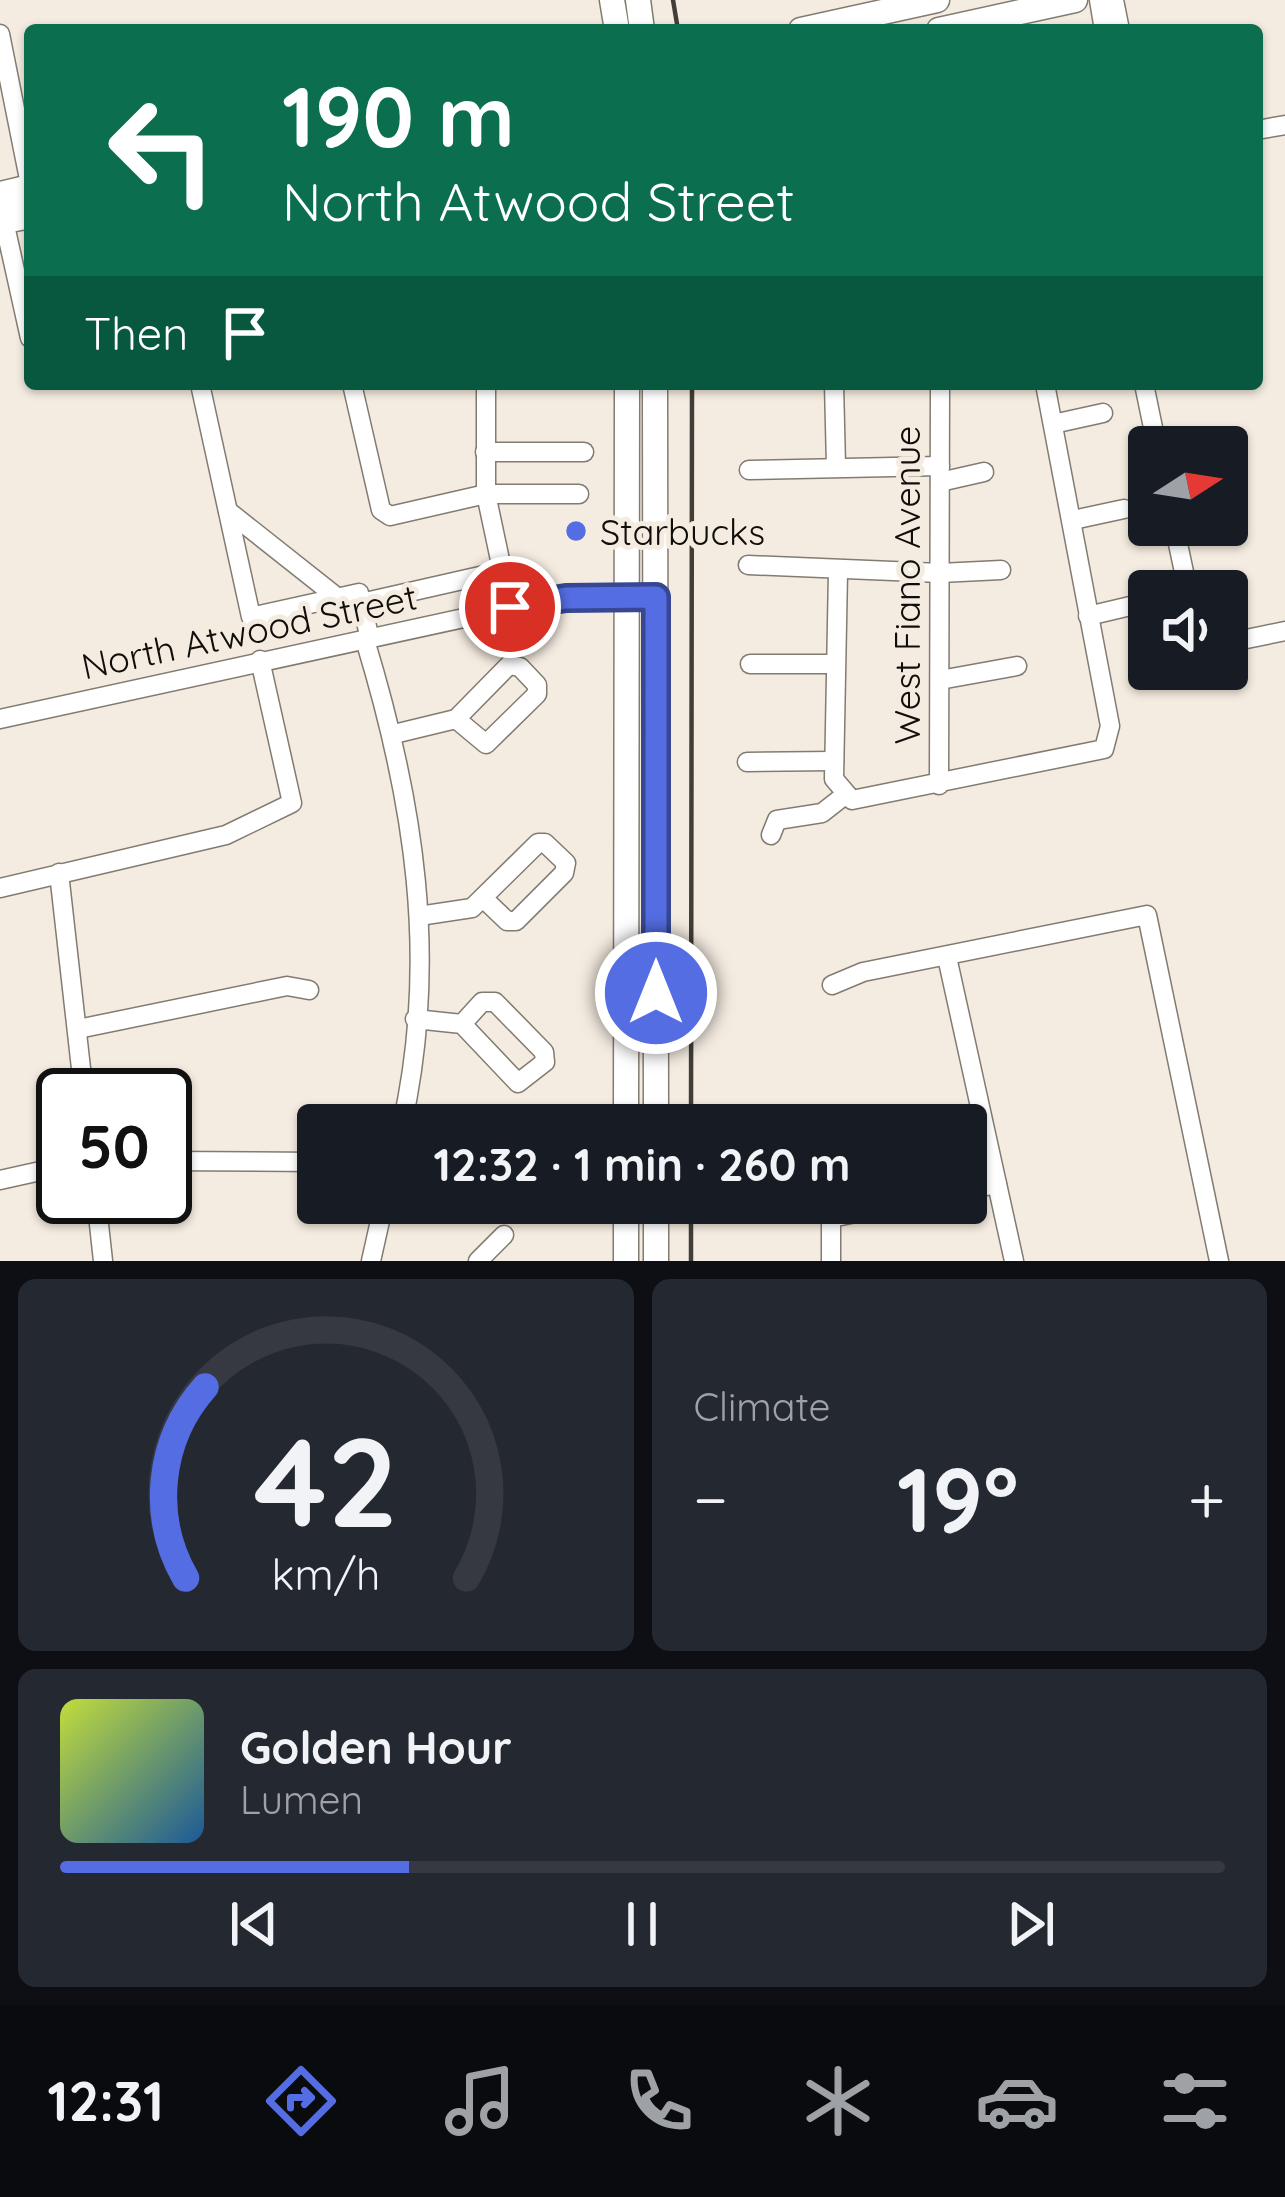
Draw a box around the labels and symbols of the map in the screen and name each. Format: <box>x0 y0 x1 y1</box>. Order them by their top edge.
street label: West Fiano Avenue <box>884 426 929 744</box>
north arrow <box>1128 426 1248 546</box>
place label: Starbucks <box>600 509 765 554</box>
marker: Starbucks <box>563 518 589 544</box>
pin <box>459 556 561 658</box>
street label: North Atwood Street <box>77 573 421 689</box>
position arrow <box>593 930 719 1056</box>
speed limit sign: 50 <box>36 1068 192 1224</box>

